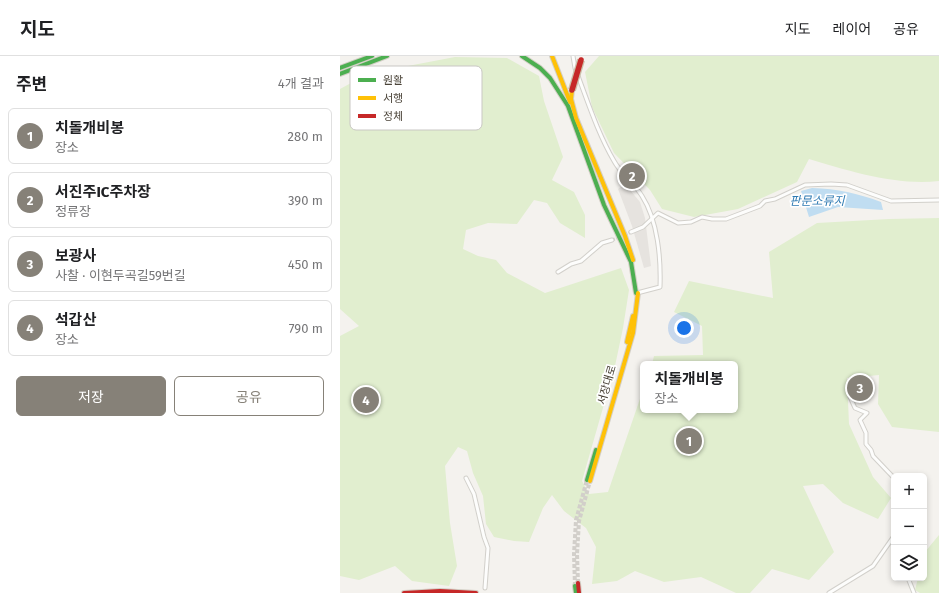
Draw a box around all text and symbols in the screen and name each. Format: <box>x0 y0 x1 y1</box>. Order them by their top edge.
text: 지도 <box>20 18 55 41</box>
text: 지도 <box>785 21 811 38</box>
text: 레이어 <box>833 21 871 38</box>
text: 공유 <box>893 21 919 38</box>
legend <box>350 66 482 130</box>
text: 주변 <box>16 74 47 95</box>
text: 원활 <box>383 74 403 87</box>
text: 4개 결과 <box>278 76 324 91</box>
text: 서행 <box>383 92 403 105</box>
text: 정체 <box>383 110 403 123</box>
text: 치돌개비봉 <box>55 119 124 137</box>
text: 1 <box>27 129 33 144</box>
text: 280 m <box>288 129 323 144</box>
text: 장소 <box>55 140 79 155</box>
pin: 2 <box>619 161 645 191</box>
text: 서진주IC주차장 <box>55 183 151 201</box>
text: 2 <box>27 193 33 208</box>
text: 390 m <box>288 193 323 208</box>
water label: 판문소류지 <box>789 194 846 208</box>
text: 정류장 <box>55 204 91 219</box>
text: 보광사 <box>55 247 96 265</box>
text: 3 <box>27 257 33 272</box>
text: 450 m <box>288 257 323 272</box>
text: 사찰 · 이현두곡길59번길 <box>55 268 186 283</box>
text: 석갑산 <box>55 311 96 329</box>
your location <box>674 318 694 338</box>
text: 4 <box>26 321 34 336</box>
text: 790 m <box>289 321 323 336</box>
text: 장소 <box>55 332 79 347</box>
popup <box>640 361 738 413</box>
street label: 서장대로 <box>595 364 619 406</box>
text: 치돌개비봉 <box>654 370 724 388</box>
pin: 3 <box>847 373 873 403</box>
button: 저장 <box>16 376 166 416</box>
button: 공유 <box>174 376 324 416</box>
pin: 4 <box>353 385 379 415</box>
text: 장소 <box>654 391 678 406</box>
pin: 1 <box>676 426 702 456</box>
map controls <box>891 473 927 581</box>
button: + <box>891 473 927 509</box>
button: − <box>891 509 927 545</box>
button: layers <box>891 545 927 581</box>

